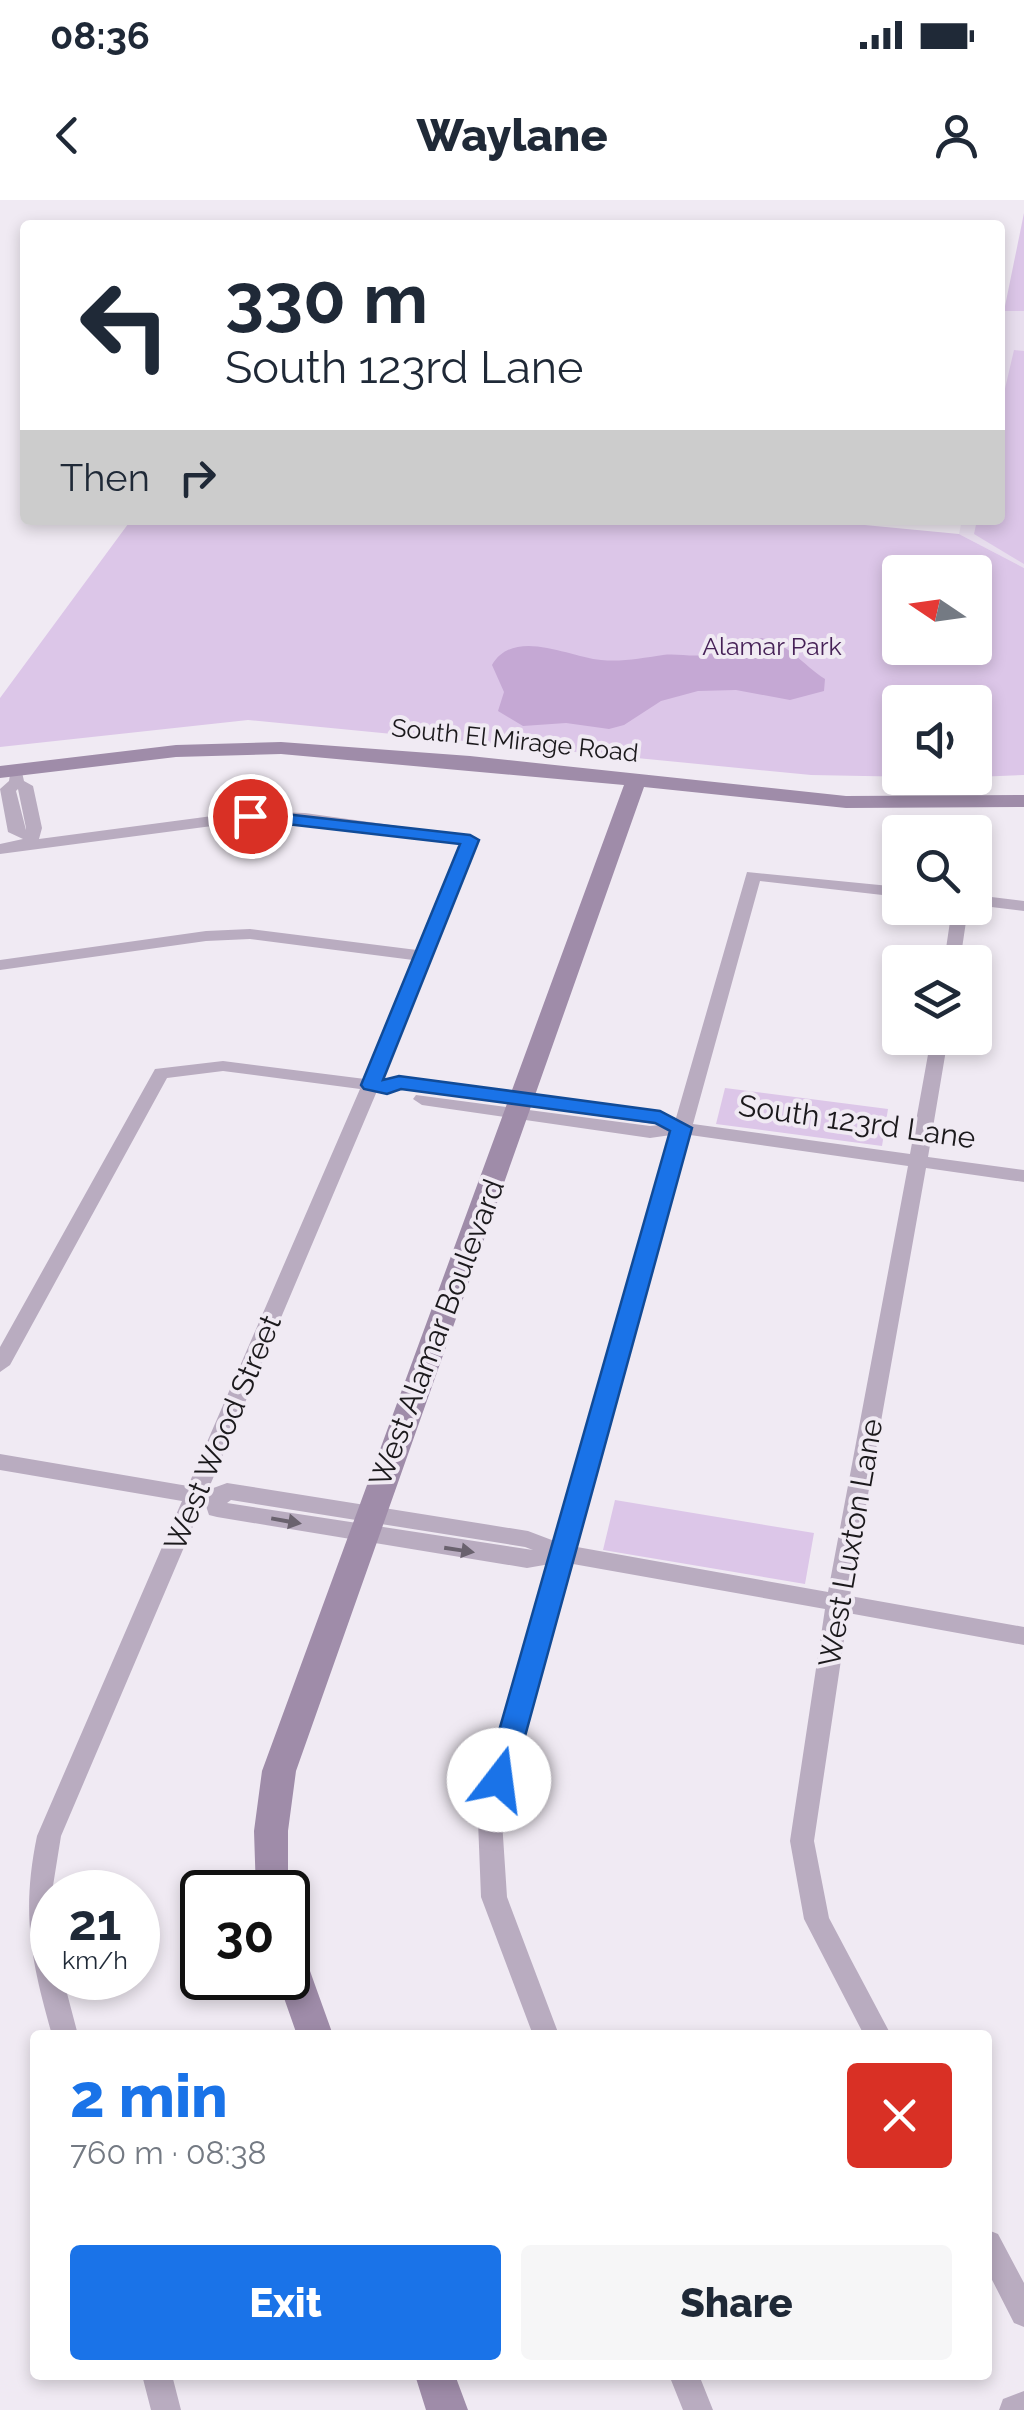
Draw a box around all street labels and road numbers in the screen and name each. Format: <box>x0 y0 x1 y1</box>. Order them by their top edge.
street label: South El Mirage Road <box>390 712 640 768</box>
street label: South 123rd Lane <box>736 1088 978 1155</box>
street label: West Alamar Boulevard <box>362 1174 511 1491</box>
street label: West Wood Street <box>157 1310 288 1556</box>
street label: West Luxton Lane <box>811 1416 890 1670</box>

